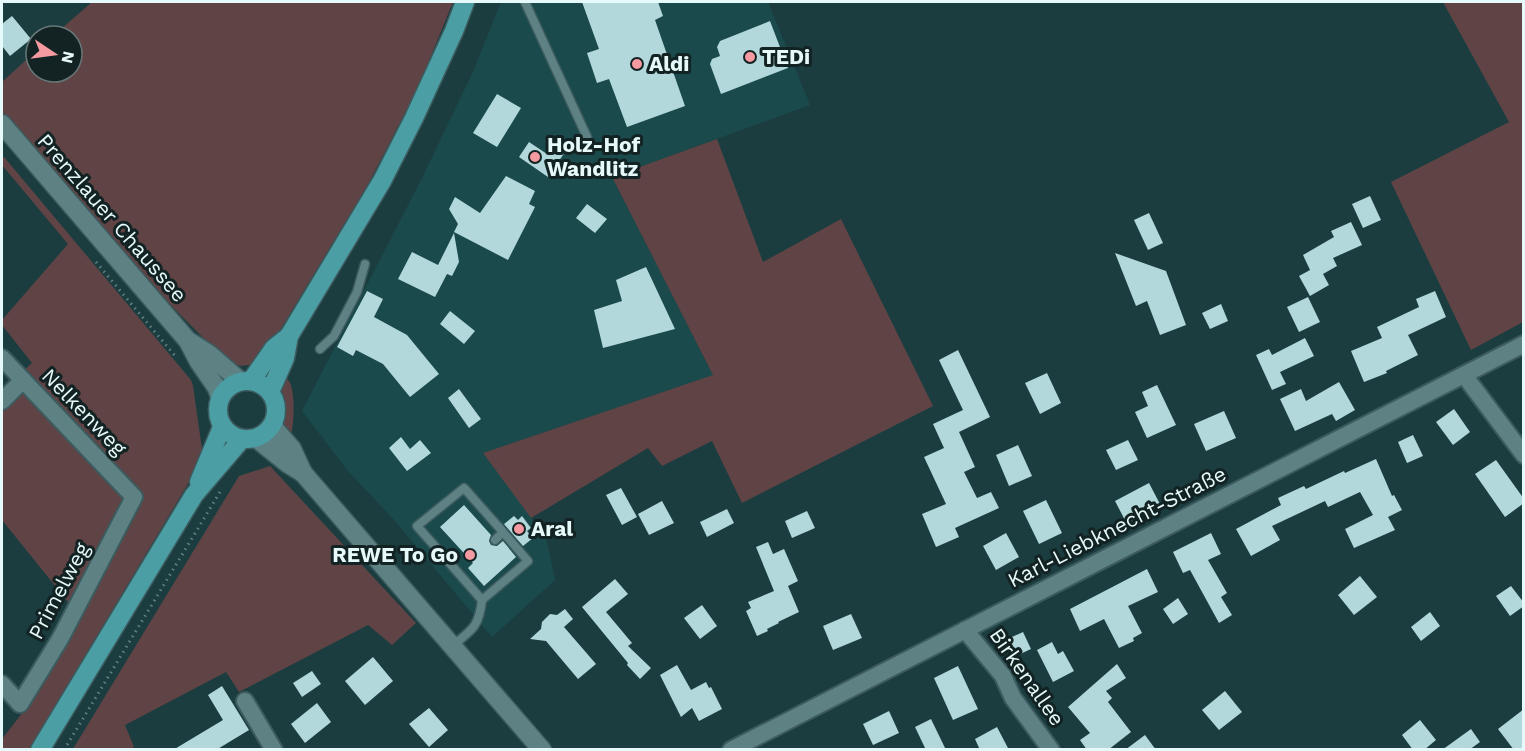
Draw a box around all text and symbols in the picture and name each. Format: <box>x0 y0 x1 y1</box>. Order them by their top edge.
north arrow <box>24 24 84 84</box>
place label: TEDi <box>762 44 810 69</box>
text: N <box>58 49 79 65</box>
marker: TEDi <box>743 50 757 64</box>
place label: Aldi <box>649 51 689 76</box>
marker: Aldi <box>630 57 644 71</box>
street label: Prenzlauer Chaussee <box>33 128 192 307</box>
place label: Holz-Hof Wandlitz <box>547 132 640 181</box>
marker: Holz-Hof Wandlitz <box>528 150 542 164</box>
street label: Nelkenweg <box>37 363 132 461</box>
street label: Karl-Liebknecht-Straße <box>1004 461 1230 593</box>
place label: Aral <box>531 516 573 541</box>
marker: Aral <box>512 522 526 536</box>
street label: Primelweg <box>23 538 95 643</box>
place label: REWE To Go <box>332 542 458 567</box>
marker: REWE To Go <box>463 548 477 562</box>
street label: Birkenallee <box>985 623 1070 730</box>

